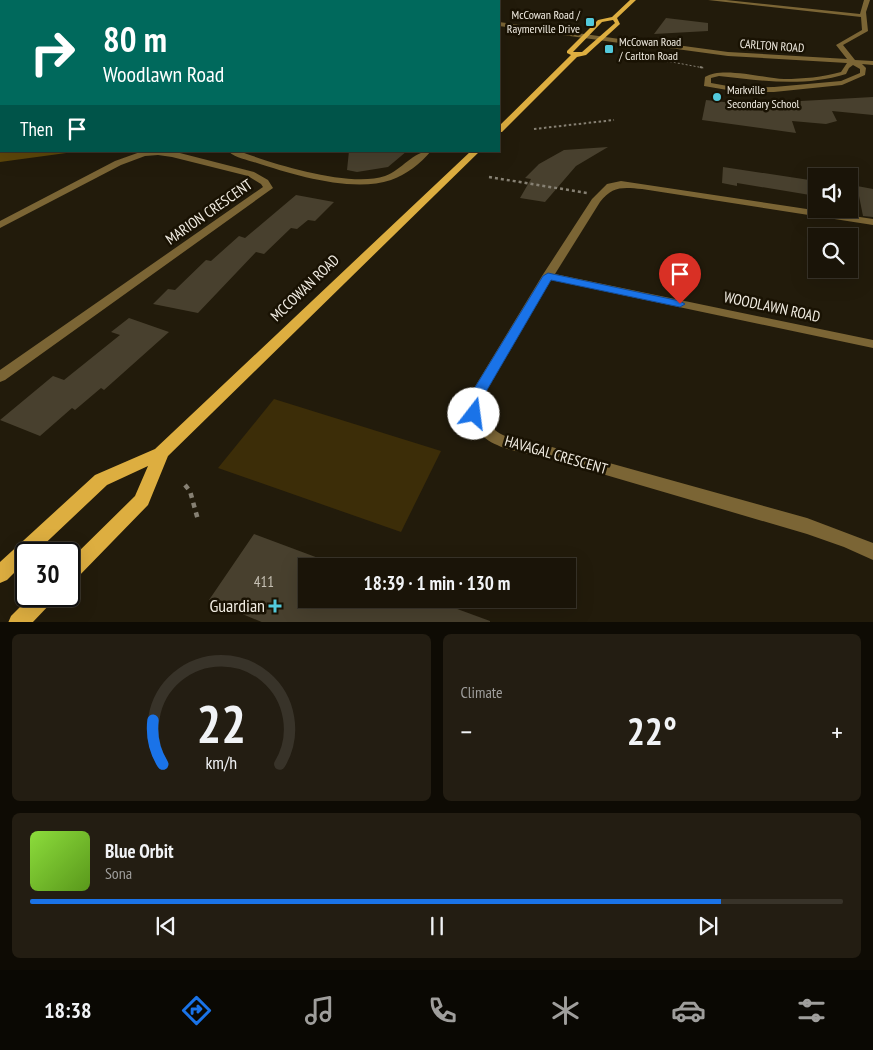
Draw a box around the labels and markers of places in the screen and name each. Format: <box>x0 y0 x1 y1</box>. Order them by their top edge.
place label: McCowan Road / Raymerville Drive <box>507 7 580 36</box>
marker: McCowan Road / Raymerville Drive <box>584 16 596 28</box>
place label: McCowan Road / Carlton Road <box>618 34 681 63</box>
marker: McCowan Road / Carlton Road <box>603 43 615 55</box>
place label: Markville Secondary School <box>727 82 800 111</box>
marker: Markville Secondary School <box>711 91 723 103</box>
pin <box>659 253 701 304</box>
place label: Guardian <box>209 594 265 617</box>
marker: Guardian <box>269 600 281 612</box>

